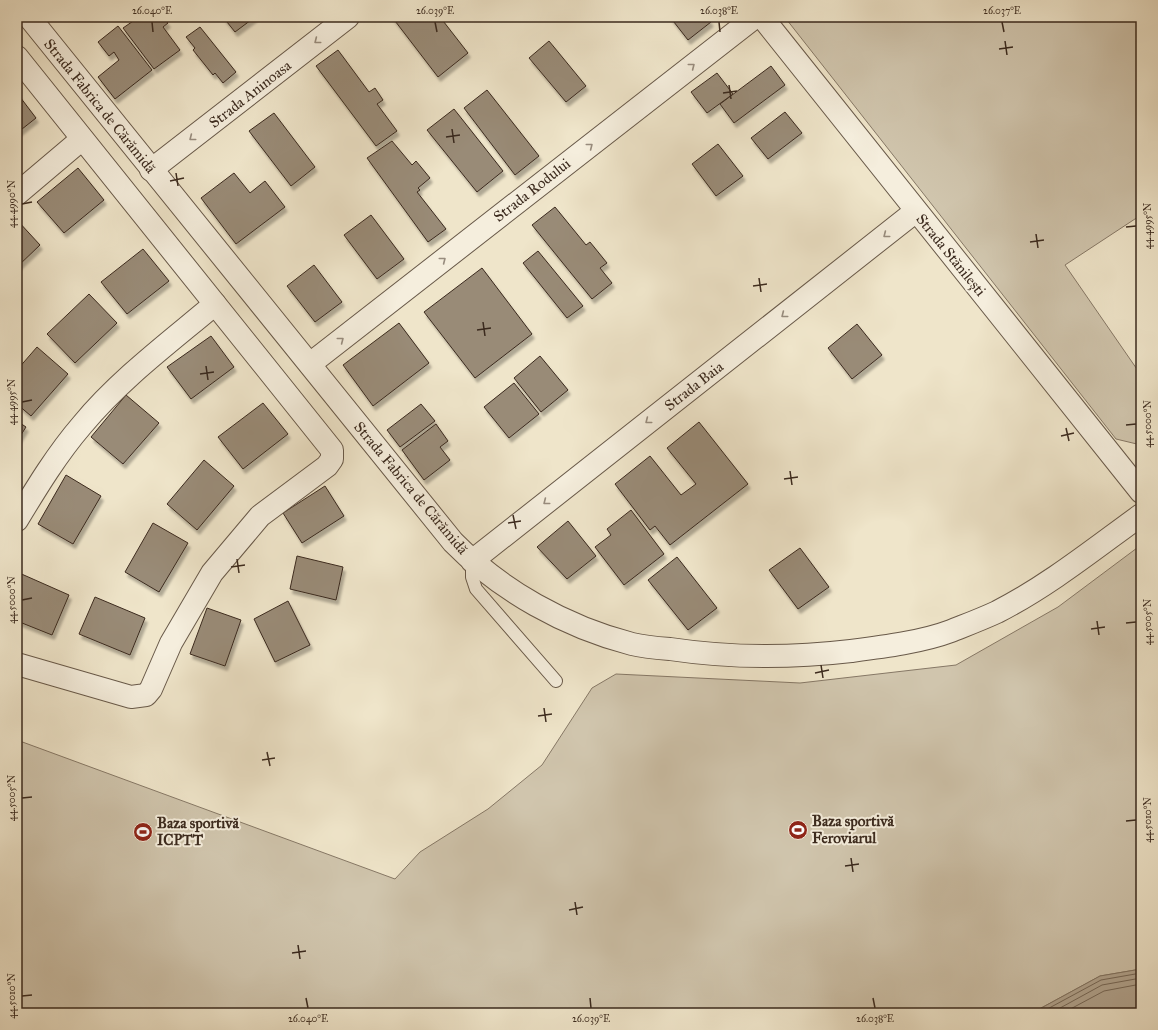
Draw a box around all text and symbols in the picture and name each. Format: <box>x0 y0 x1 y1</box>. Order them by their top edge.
text: 26.040°E <box>132 5 172 17</box>
text: 26.039°E <box>416 5 454 17</box>
text: 26.038°E <box>700 5 738 17</box>
text: 26.037°E <box>983 5 1021 17</box>
street label: Strada Fabrica de Cărămidă <box>40 35 160 177</box>
one-way arrow <box>315 36 322 43</box>
street label: Strada Aninoasa <box>205 56 295 132</box>
one-way arrow <box>688 63 695 70</box>
one-way arrow <box>190 133 197 140</box>
one-way arrow <box>585 143 592 150</box>
street label: Strada Rodului <box>490 154 574 226</box>
text: 44.4990°N <box>6 180 18 228</box>
text: 44.4995°N <box>1142 202 1154 249</box>
street label: Strada Stănilești <box>912 210 990 300</box>
one-way arrow <box>883 230 890 237</box>
one-way arrow <box>439 258 446 265</box>
one-way arrow <box>781 311 788 318</box>
one-way arrow <box>336 338 343 345</box>
street label: Strada Baia <box>661 357 728 415</box>
text: 44.4995°N <box>6 378 18 425</box>
text: 44.5000°N <box>1142 400 1154 448</box>
one-way arrow <box>646 417 653 424</box>
street label: Strada Fabrica de Cărămidă <box>350 418 472 559</box>
one-way arrow <box>544 497 551 504</box>
text: 44.5000°N <box>6 576 18 624</box>
text: 44.5005°N <box>1142 598 1154 645</box>
text: 44.5005°N <box>6 774 18 821</box>
text: 44.5010°N <box>1142 797 1154 843</box>
place label: Baza sportivă Feroviarul <box>812 812 894 847</box>
place label: Baza sportivă ICPTT <box>157 814 239 849</box>
sports icon: Baza sportivă Feroviarul <box>787 819 809 841</box>
sports icon: Baza sportivă ICPTT <box>132 821 154 843</box>
text: 44.5010°N <box>6 973 18 1019</box>
text: 26.040°E <box>288 1013 328 1025</box>
text: 26.039°E <box>572 1013 610 1025</box>
text: 26.038°E <box>856 1013 894 1025</box>

